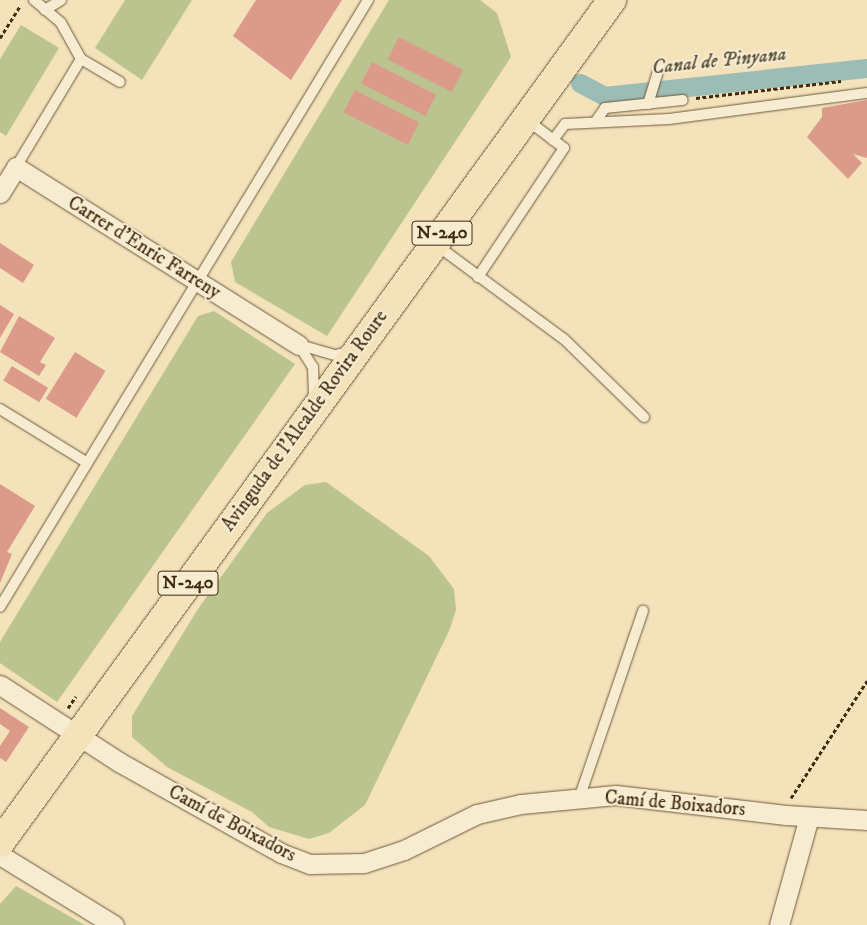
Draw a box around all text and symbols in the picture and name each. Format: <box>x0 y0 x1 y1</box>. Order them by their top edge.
water label: Canal de Pinyana <box>651 42 787 80</box>
street label: Carrer d'Enric Farreny <box>63 192 225 304</box>
road number: N-240 <box>411 218 473 248</box>
street label: Avinguda de l'Alcalde Rovira Roure <box>217 306 393 536</box>
road number: N-240 <box>157 568 219 598</box>
street label: Camí de Boixadors <box>164 781 300 867</box>
street label: Camí de Boixadors <box>604 786 746 822</box>

